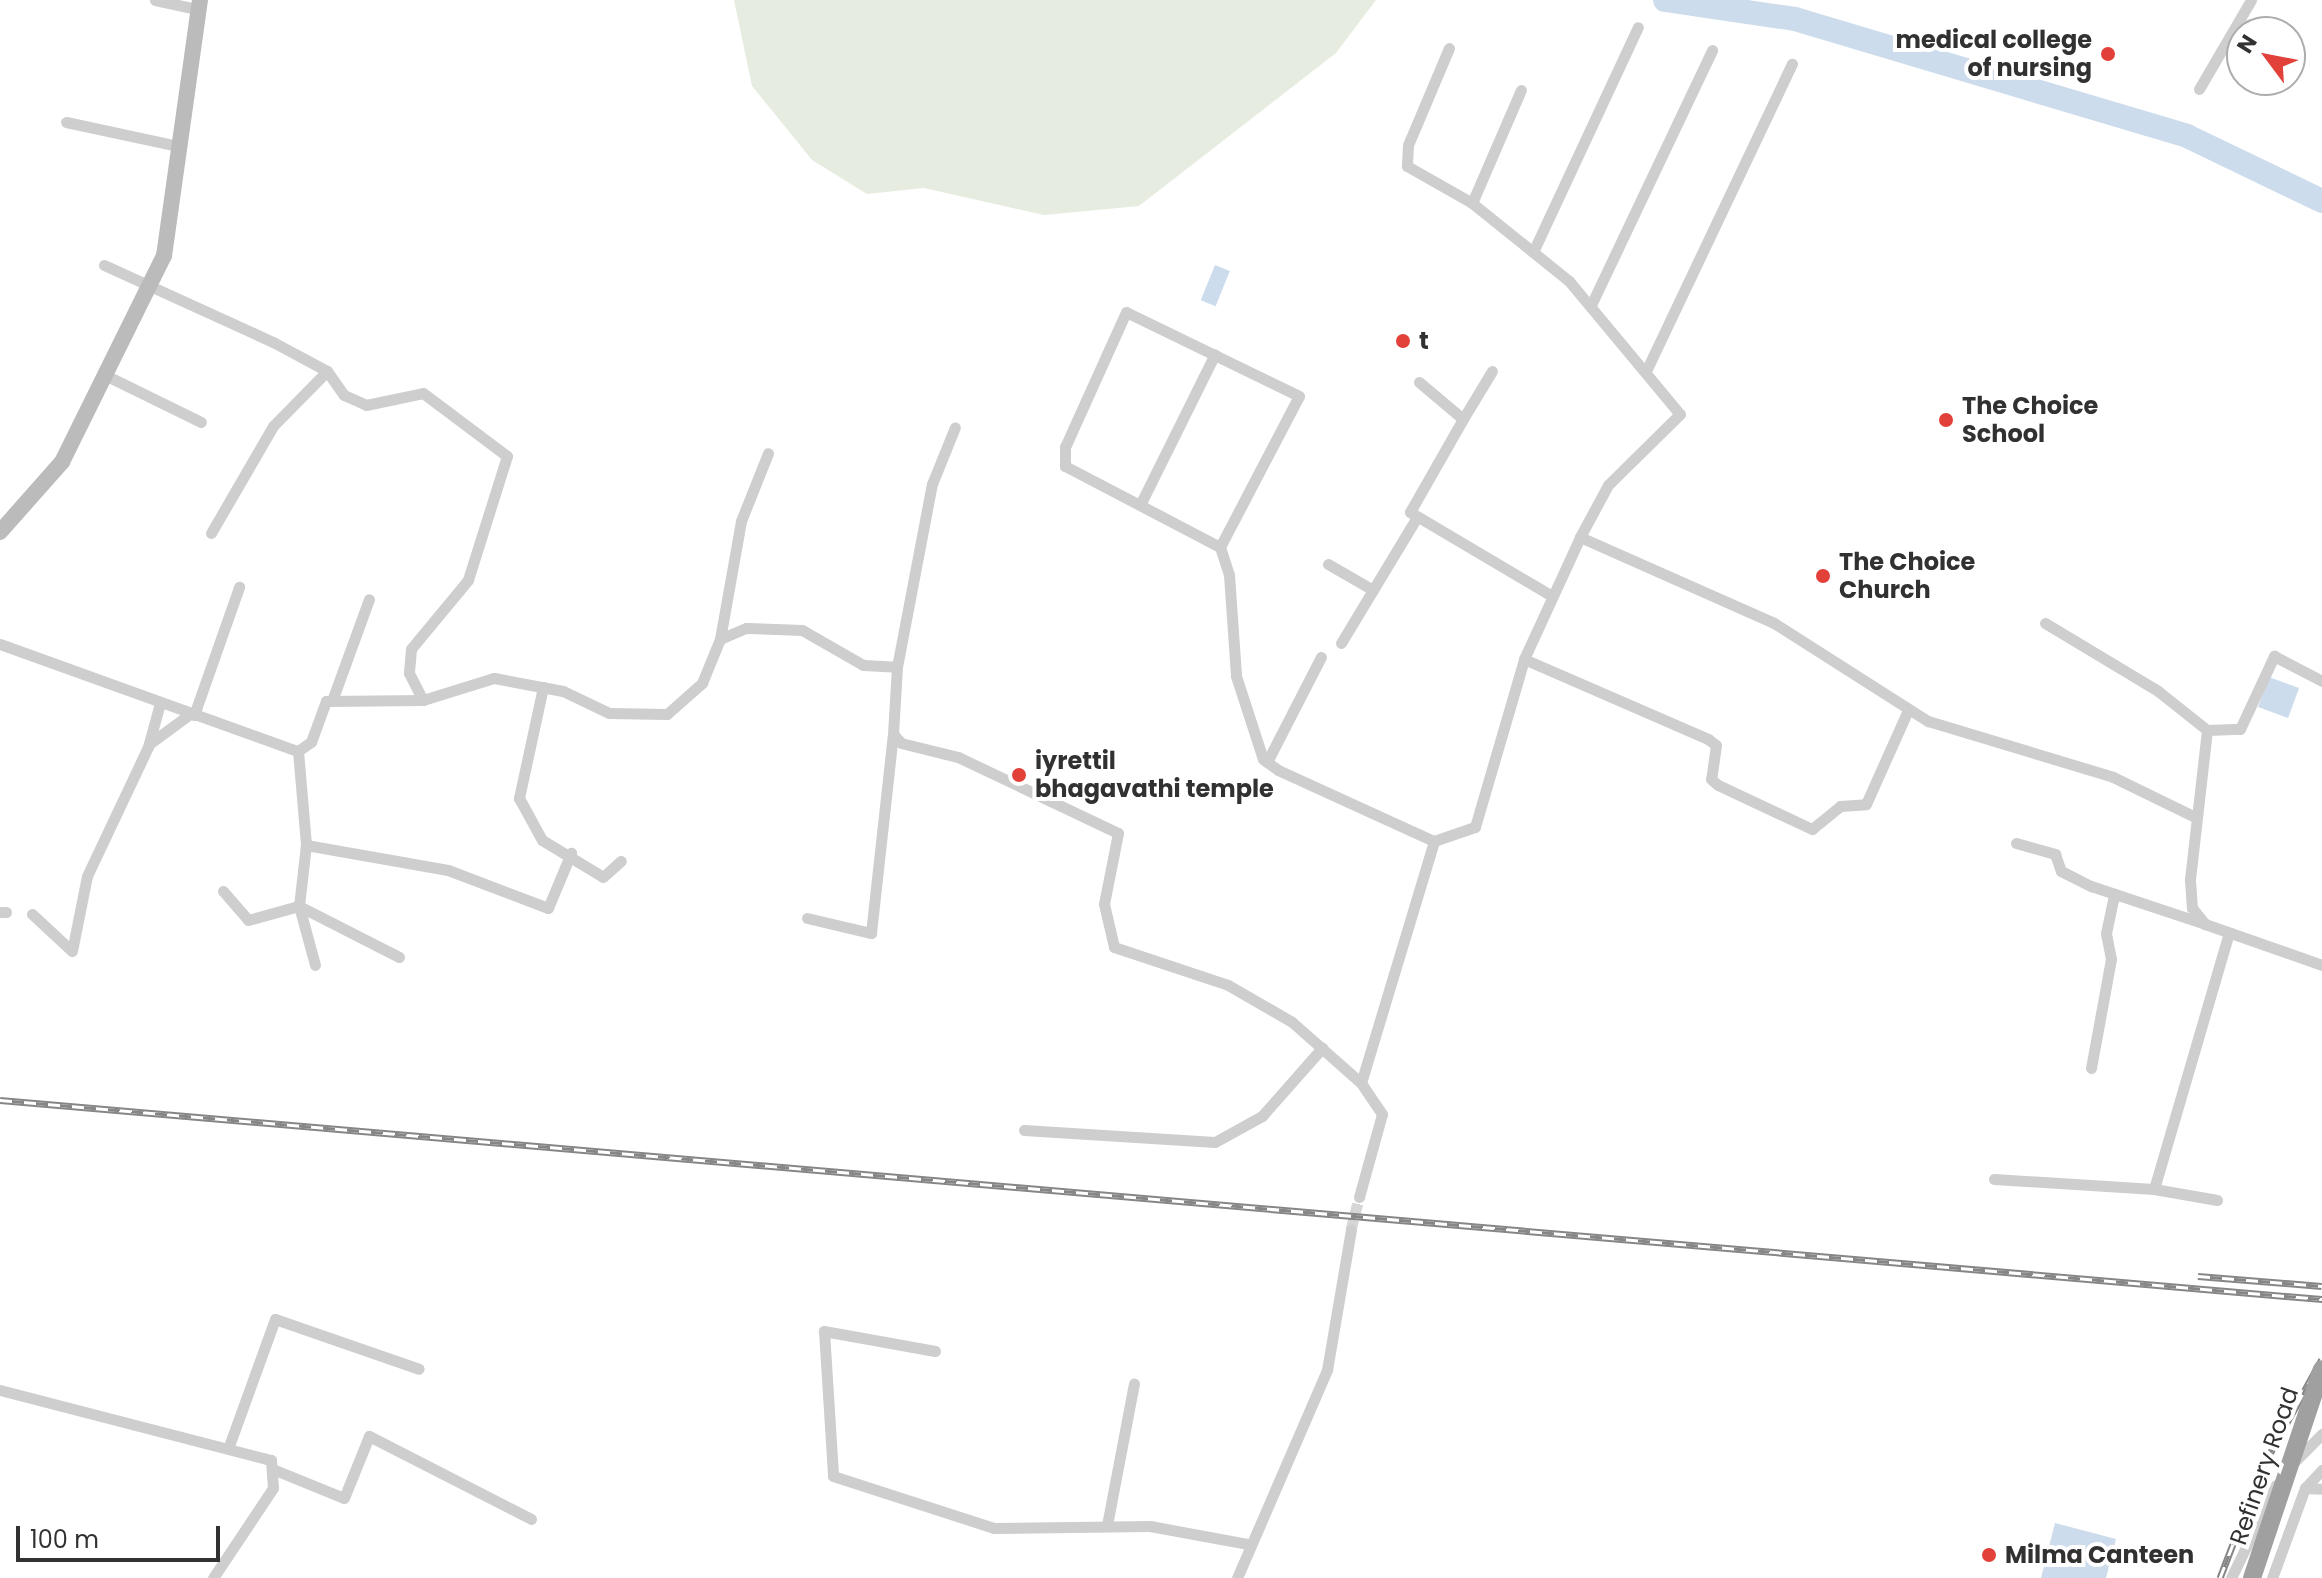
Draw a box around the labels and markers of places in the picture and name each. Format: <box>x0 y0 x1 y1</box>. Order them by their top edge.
place label: medical college of nursing <box>1896 26 2092 82</box>
marker: medical college of nursing <box>2099 45 2117 63</box>
place label: t <box>1419 327 1429 355</box>
marker: t <box>1394 332 1412 350</box>
place label: The Choice School <box>1962 392 2098 448</box>
marker: The Choice School <box>1937 411 1955 429</box>
place label: The Choice Church <box>1839 548 1975 604</box>
marker: The Choice Church <box>1814 567 1832 585</box>
place label: iyrettil bhagavathi temple <box>1035 747 1274 803</box>
marker: iyrettil bhagavathi temple <box>1010 766 1028 784</box>
place label: Milma Canteen <box>2005 1541 2194 1569</box>
marker: Milma Canteen <box>1980 1546 1998 1564</box>

